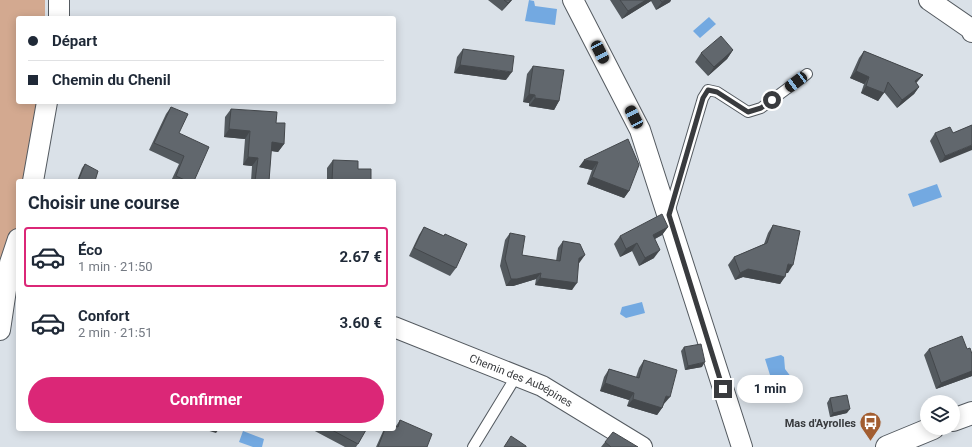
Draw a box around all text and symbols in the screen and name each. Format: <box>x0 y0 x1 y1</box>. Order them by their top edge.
text: Départ <box>52 32 97 50</box>
car <box>589 39 611 65</box>
car <box>783 70 809 94</box>
text: Chemin du Chenil <box>52 71 171 89</box>
route start <box>763 91 781 109</box>
car <box>623 104 645 130</box>
text: Choisir une course <box>28 192 179 213</box>
icon: car <box>30 239 66 275</box>
text: Éco <box>78 241 103 259</box>
text: 2.67 € <box>339 248 382 266</box>
text: 1 min · 21:50 <box>78 259 153 274</box>
icon: car <box>30 305 66 341</box>
text: Confort <box>78 307 129 325</box>
text: 3.60 € <box>339 314 382 332</box>
text: 2 min · 21:51 <box>78 325 153 340</box>
street label: Chemin des Aubépines <box>468 351 575 410</box>
callout: 1 min <box>737 375 803 403</box>
button: Confirmer <box>28 377 384 423</box>
route end <box>714 380 732 398</box>
text: 1 min <box>754 381 786 396</box>
map controls <box>920 395 960 435</box>
button: layers <box>920 395 960 435</box>
bus stop icon: Mas d'Ayrolles <box>858 410 884 443</box>
place label: Mas d'Ayrolles <box>785 417 856 430</box>

